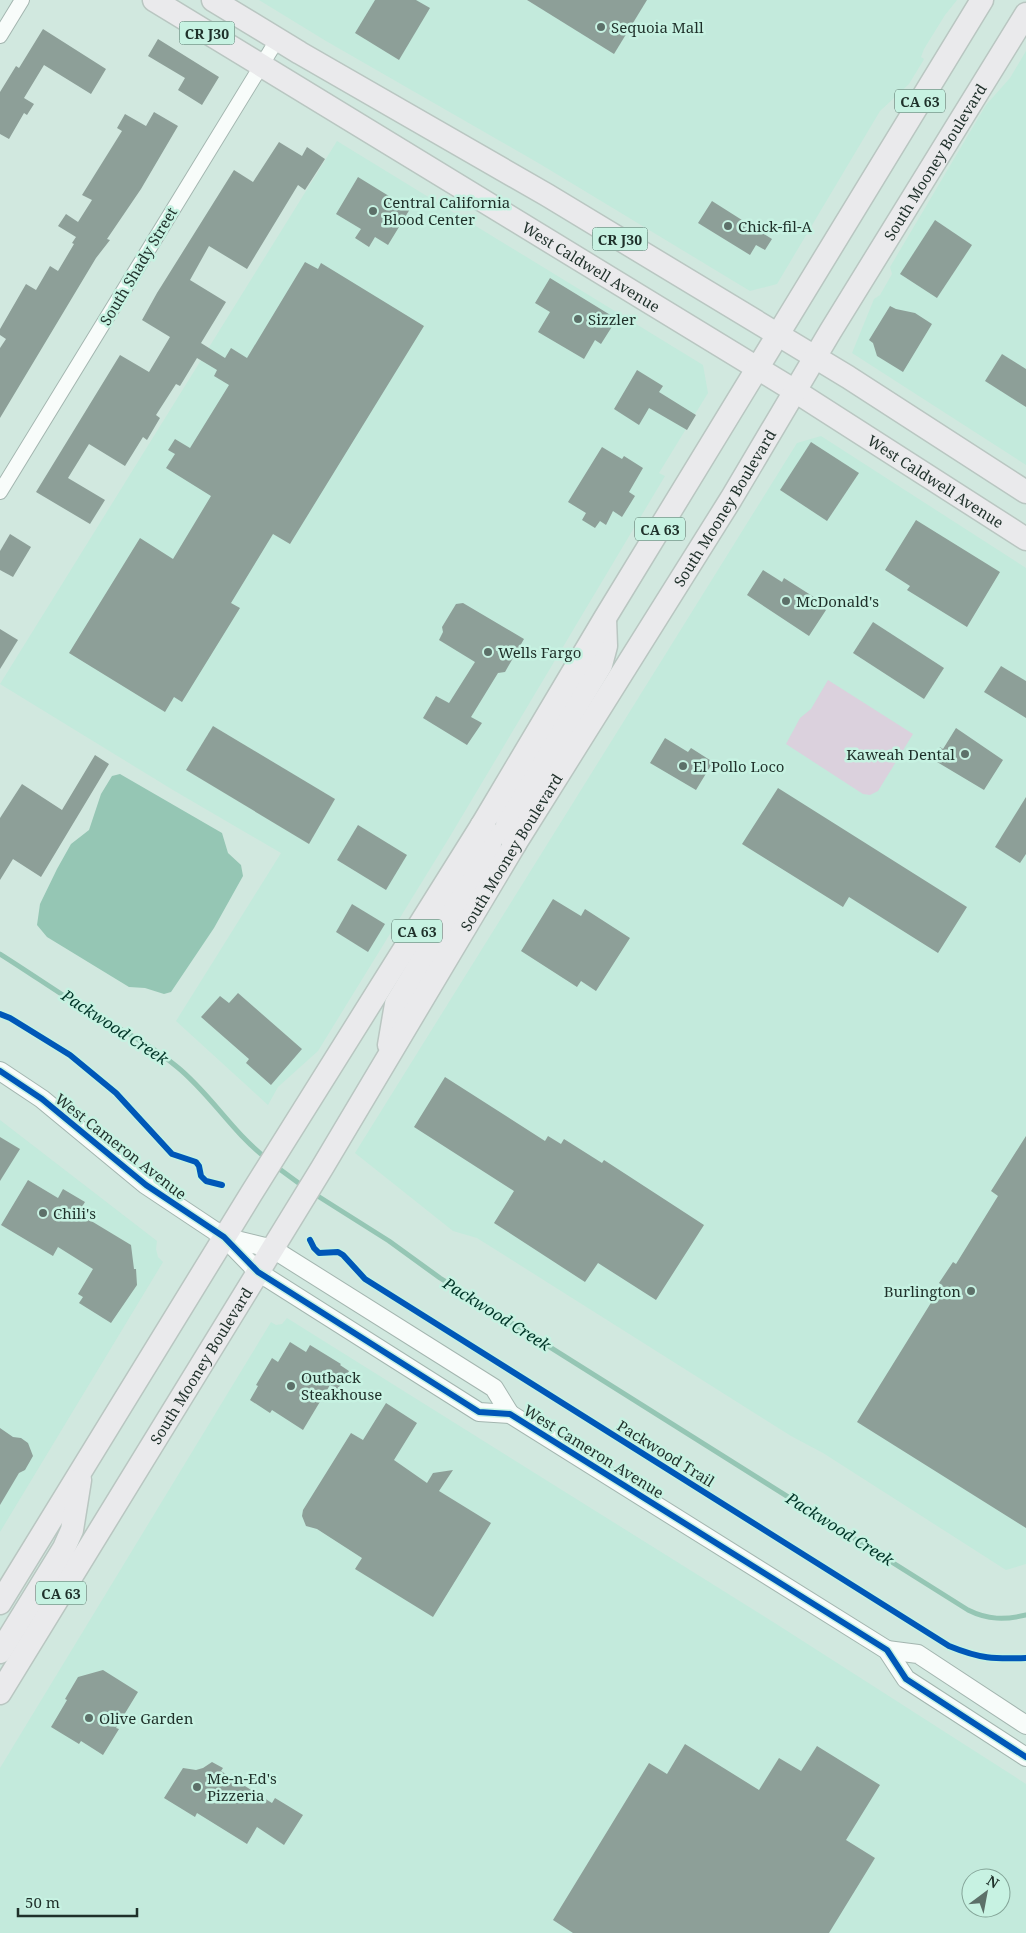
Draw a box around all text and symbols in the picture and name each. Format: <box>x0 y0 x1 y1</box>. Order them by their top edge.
place label: Sequoia Mall <box>611 17 704 37</box>
marker: Sequoia Mall <box>595 21 607 33</box>
road number: CR J30 <box>180 22 234 44</box>
street label: South Mooney Boulevard <box>879 80 991 244</box>
road number: CA 63 <box>895 90 945 112</box>
place label: Central California Blood Center <box>383 192 510 229</box>
street label: South Shady Street <box>95 203 181 329</box>
marker: Central California Blood Center <box>367 205 379 217</box>
place label: Chick-fil-A <box>738 216 813 236</box>
street label: West Caldwell Avenue <box>518 217 664 316</box>
marker: Chick-fil-A <box>722 220 734 232</box>
road number: CR J30 <box>592 228 648 250</box>
place label: Sizzler <box>588 309 636 329</box>
marker: Sizzler <box>572 313 584 325</box>
street label: South Mooney Boulevard <box>669 426 780 590</box>
street label: West Caldwell Avenue <box>864 430 1008 532</box>
road number: CA 63 <box>635 518 685 540</box>
place label: McDonald's <box>796 591 879 611</box>
marker: McDonald's <box>780 595 792 607</box>
place label: Wells Fargo <box>498 642 581 662</box>
marker: Wells Fargo <box>482 646 494 658</box>
place label: Kaweah Dental <box>846 744 955 764</box>
marker: Kaweah Dental <box>959 748 971 760</box>
place label: El Pollo Loco <box>693 756 785 776</box>
marker: El Pollo Loco <box>677 760 689 772</box>
street label: South Mooney Boulevard <box>456 770 567 934</box>
road number: CA 63 <box>392 919 442 942</box>
water label: Packwood Creek <box>57 984 173 1070</box>
street label: West Cameron Avenue <box>51 1088 191 1204</box>
place label: Chili's <box>53 1203 96 1223</box>
marker: Chili's <box>37 1207 49 1219</box>
water label: Packwood Creek <box>438 1272 556 1356</box>
place label: Burlington <box>884 1281 961 1301</box>
street label: South Mooney Boulevard <box>145 1283 257 1448</box>
marker: Burlington <box>965 1285 977 1297</box>
place label: Outback Steakhouse <box>301 1367 382 1404</box>
marker: Outback Steakhouse <box>285 1380 297 1392</box>
street label: West Cameron Avenue <box>520 1400 668 1502</box>
street label: Packwood Trail <box>614 1415 719 1491</box>
water label: Packwood Creek <box>781 1487 899 1571</box>
road number: CA 63 <box>36 1582 86 1605</box>
place label: Olive Garden <box>99 1708 194 1728</box>
marker: Olive Garden <box>83 1712 95 1724</box>
place label: Me-n-Ed's Pizzeria <box>207 1768 277 1805</box>
marker: Me-n-Ed's Pizzeria <box>191 1781 203 1793</box>
north arrow <box>961 1868 1011 1918</box>
text: N <box>983 1871 1003 1893</box>
scale bar <box>18 1886 136 1918</box>
text: 50 m <box>25 1892 60 1912</box>

